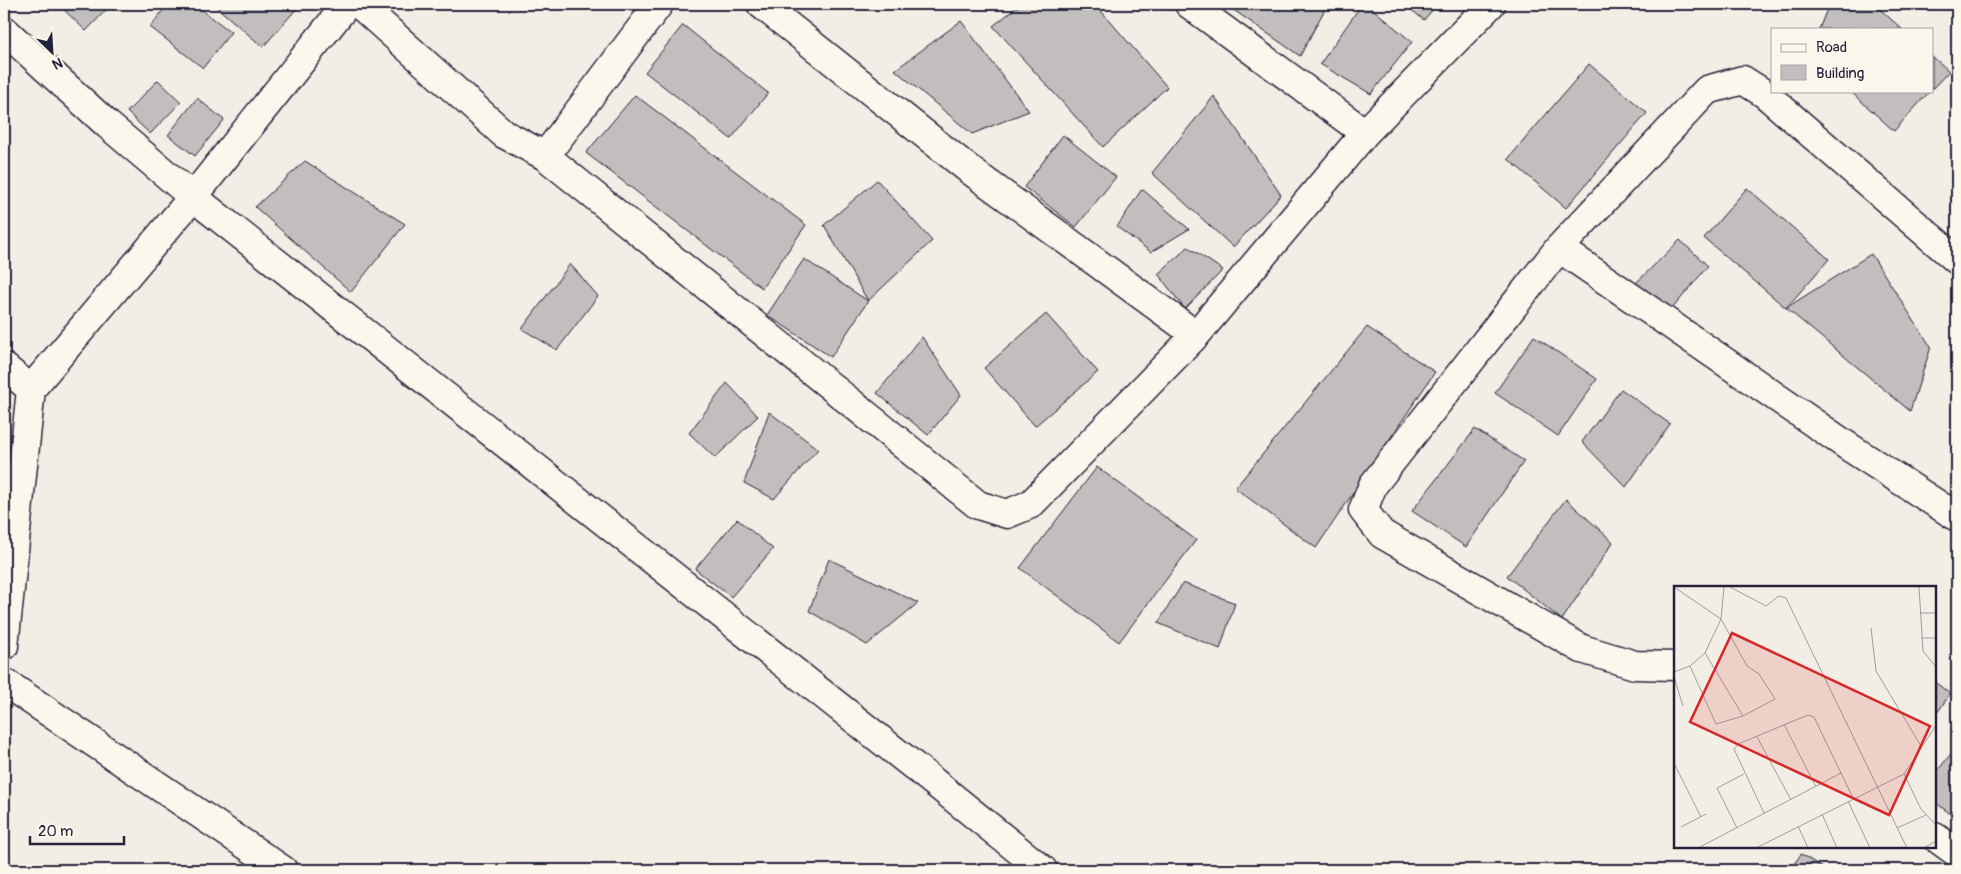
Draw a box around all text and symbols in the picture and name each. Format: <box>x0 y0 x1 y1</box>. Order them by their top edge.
north arrow <box>28 28 78 78</box>
legend <box>1771 28 1934 92</box>
text: Road <box>1816 38 1847 57</box>
text: N <box>49 54 65 73</box>
text: Building <box>1816 64 1864 83</box>
inset map <box>1674 586 1936 849</box>
scale bar <box>30 814 124 846</box>
text: 20 m <box>38 822 73 841</box>

